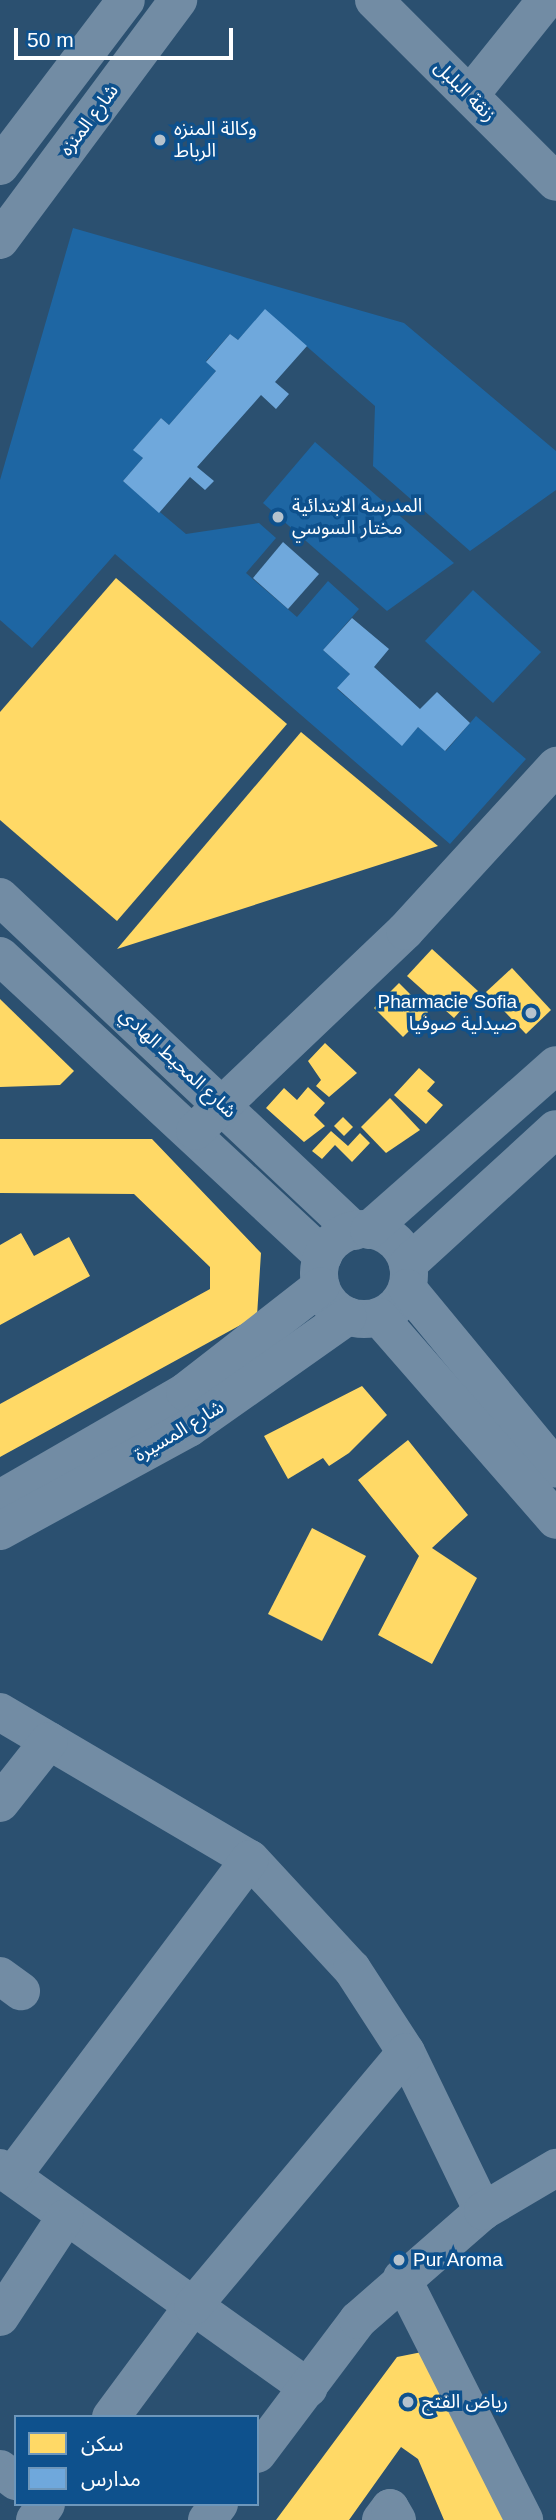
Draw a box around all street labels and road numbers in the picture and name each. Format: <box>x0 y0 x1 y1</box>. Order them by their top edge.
street label: زنقة البلبل <box>430 56 500 126</box>
street label: شارع المنزه <box>55 80 123 160</box>
street label: شارع المحيط الهادي <box>115 1003 241 1123</box>
street label: شارع المسيرة <box>130 1395 228 1467</box>

